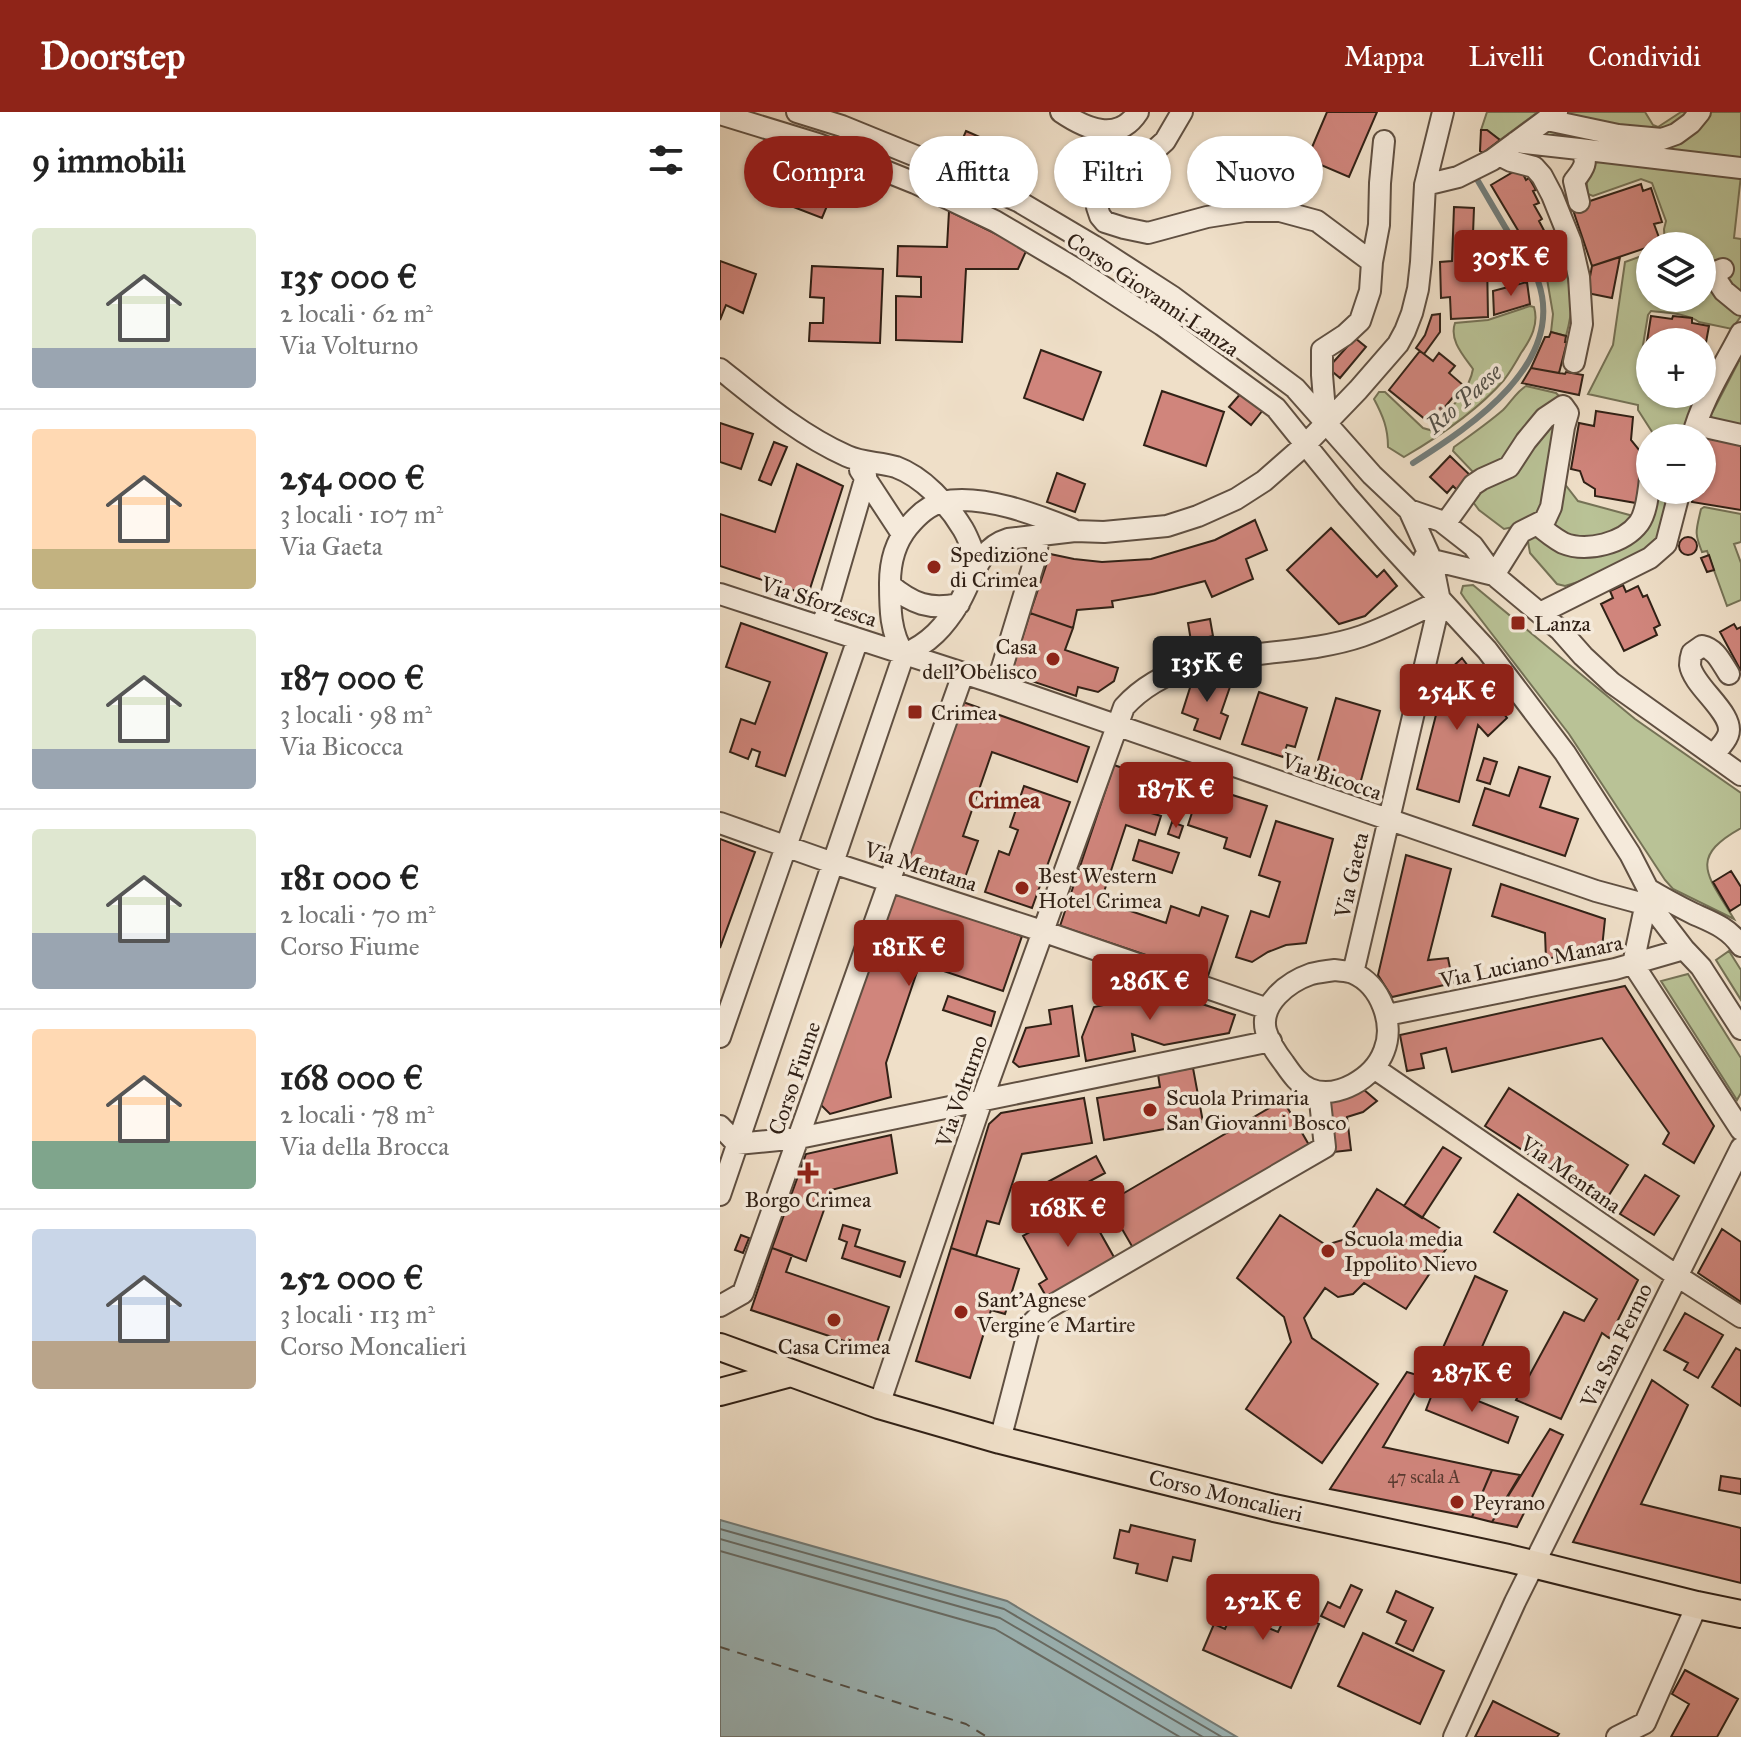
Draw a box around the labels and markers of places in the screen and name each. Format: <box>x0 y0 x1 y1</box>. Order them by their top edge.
pin: 305K € <box>1446 230 1576 298</box>
place label: Spedizione di Crimea <box>950 541 1048 593</box>
marker: Spedizione di Crimea <box>925 558 943 576</box>
place label: Lanza <box>1534 610 1592 637</box>
marker: Lanza <box>1509 614 1527 632</box>
place label: Casa dell'Obelisco <box>922 633 1038 685</box>
pin: 135K € <box>1142 636 1272 704</box>
marker: Casa dell'Obelisco <box>1044 650 1062 668</box>
pin: 254K € <box>1392 664 1522 732</box>
place label: Crimea <box>931 699 998 726</box>
marker: Crimea <box>906 703 924 721</box>
pin: 187K € <box>1111 762 1241 830</box>
place label: Best Western Hotel Crimea <box>1038 862 1163 914</box>
marker: Best Western Hotel Crimea <box>1013 879 1031 897</box>
pin: 181K € <box>844 920 974 988</box>
pin: 286K € <box>1085 954 1215 1022</box>
place label: Scuola Primaria San Giovanni Bosco <box>1166 1084 1346 1136</box>
marker: Scuola Primaria San Giovanni Bosco <box>1141 1101 1159 1119</box>
marker: Borgo Crimea <box>799 1164 817 1182</box>
pin: 168K € <box>1003 1181 1133 1249</box>
place label: Borgo Crimea <box>745 1186 872 1213</box>
place label: Scuola media Ippolito Nievo <box>1344 1225 1477 1277</box>
marker: Scuola media Ippolito Nievo <box>1319 1242 1337 1260</box>
place label: Sant'Agnese Vergine e Martire <box>976 1286 1135 1338</box>
marker: Sant'Agnese Vergine e Martire <box>952 1303 970 1321</box>
marker: Casa Crimea <box>825 1311 843 1329</box>
place label: Casa Crimea <box>778 1333 891 1360</box>
pin: 287K € <box>1407 1346 1537 1414</box>
place label: Peyrano <box>1473 1489 1545 1516</box>
marker: Peyrano <box>1448 1493 1466 1511</box>
pin: 252K € <box>1198 1574 1328 1642</box>

